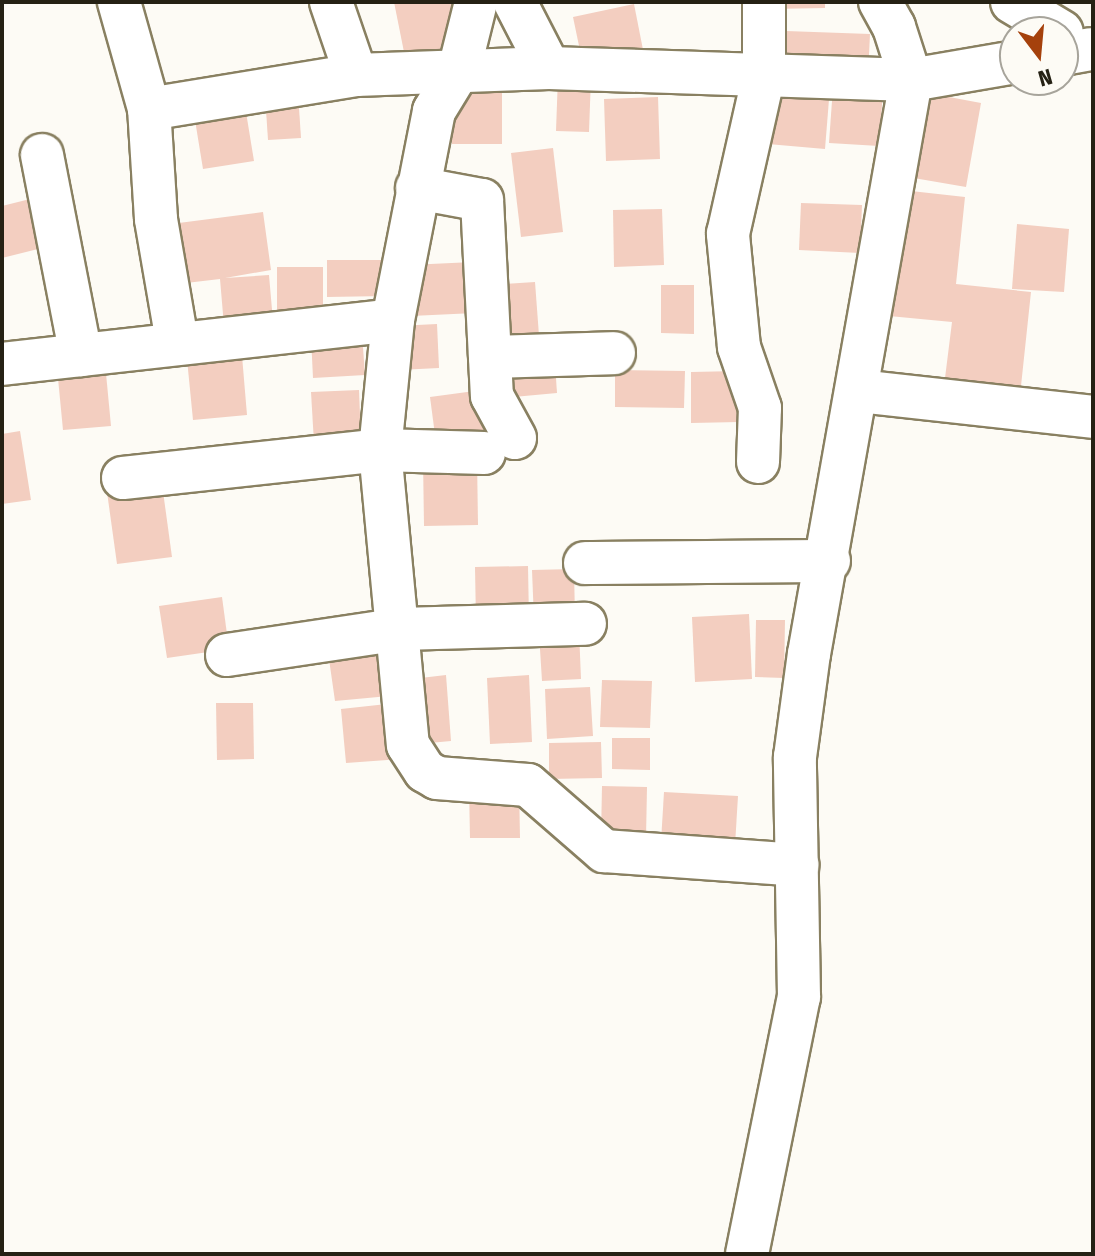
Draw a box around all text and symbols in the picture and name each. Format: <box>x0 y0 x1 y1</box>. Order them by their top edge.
north arrow <box>999 16 1079 96</box>
text: N <box>1035 63 1055 92</box>

